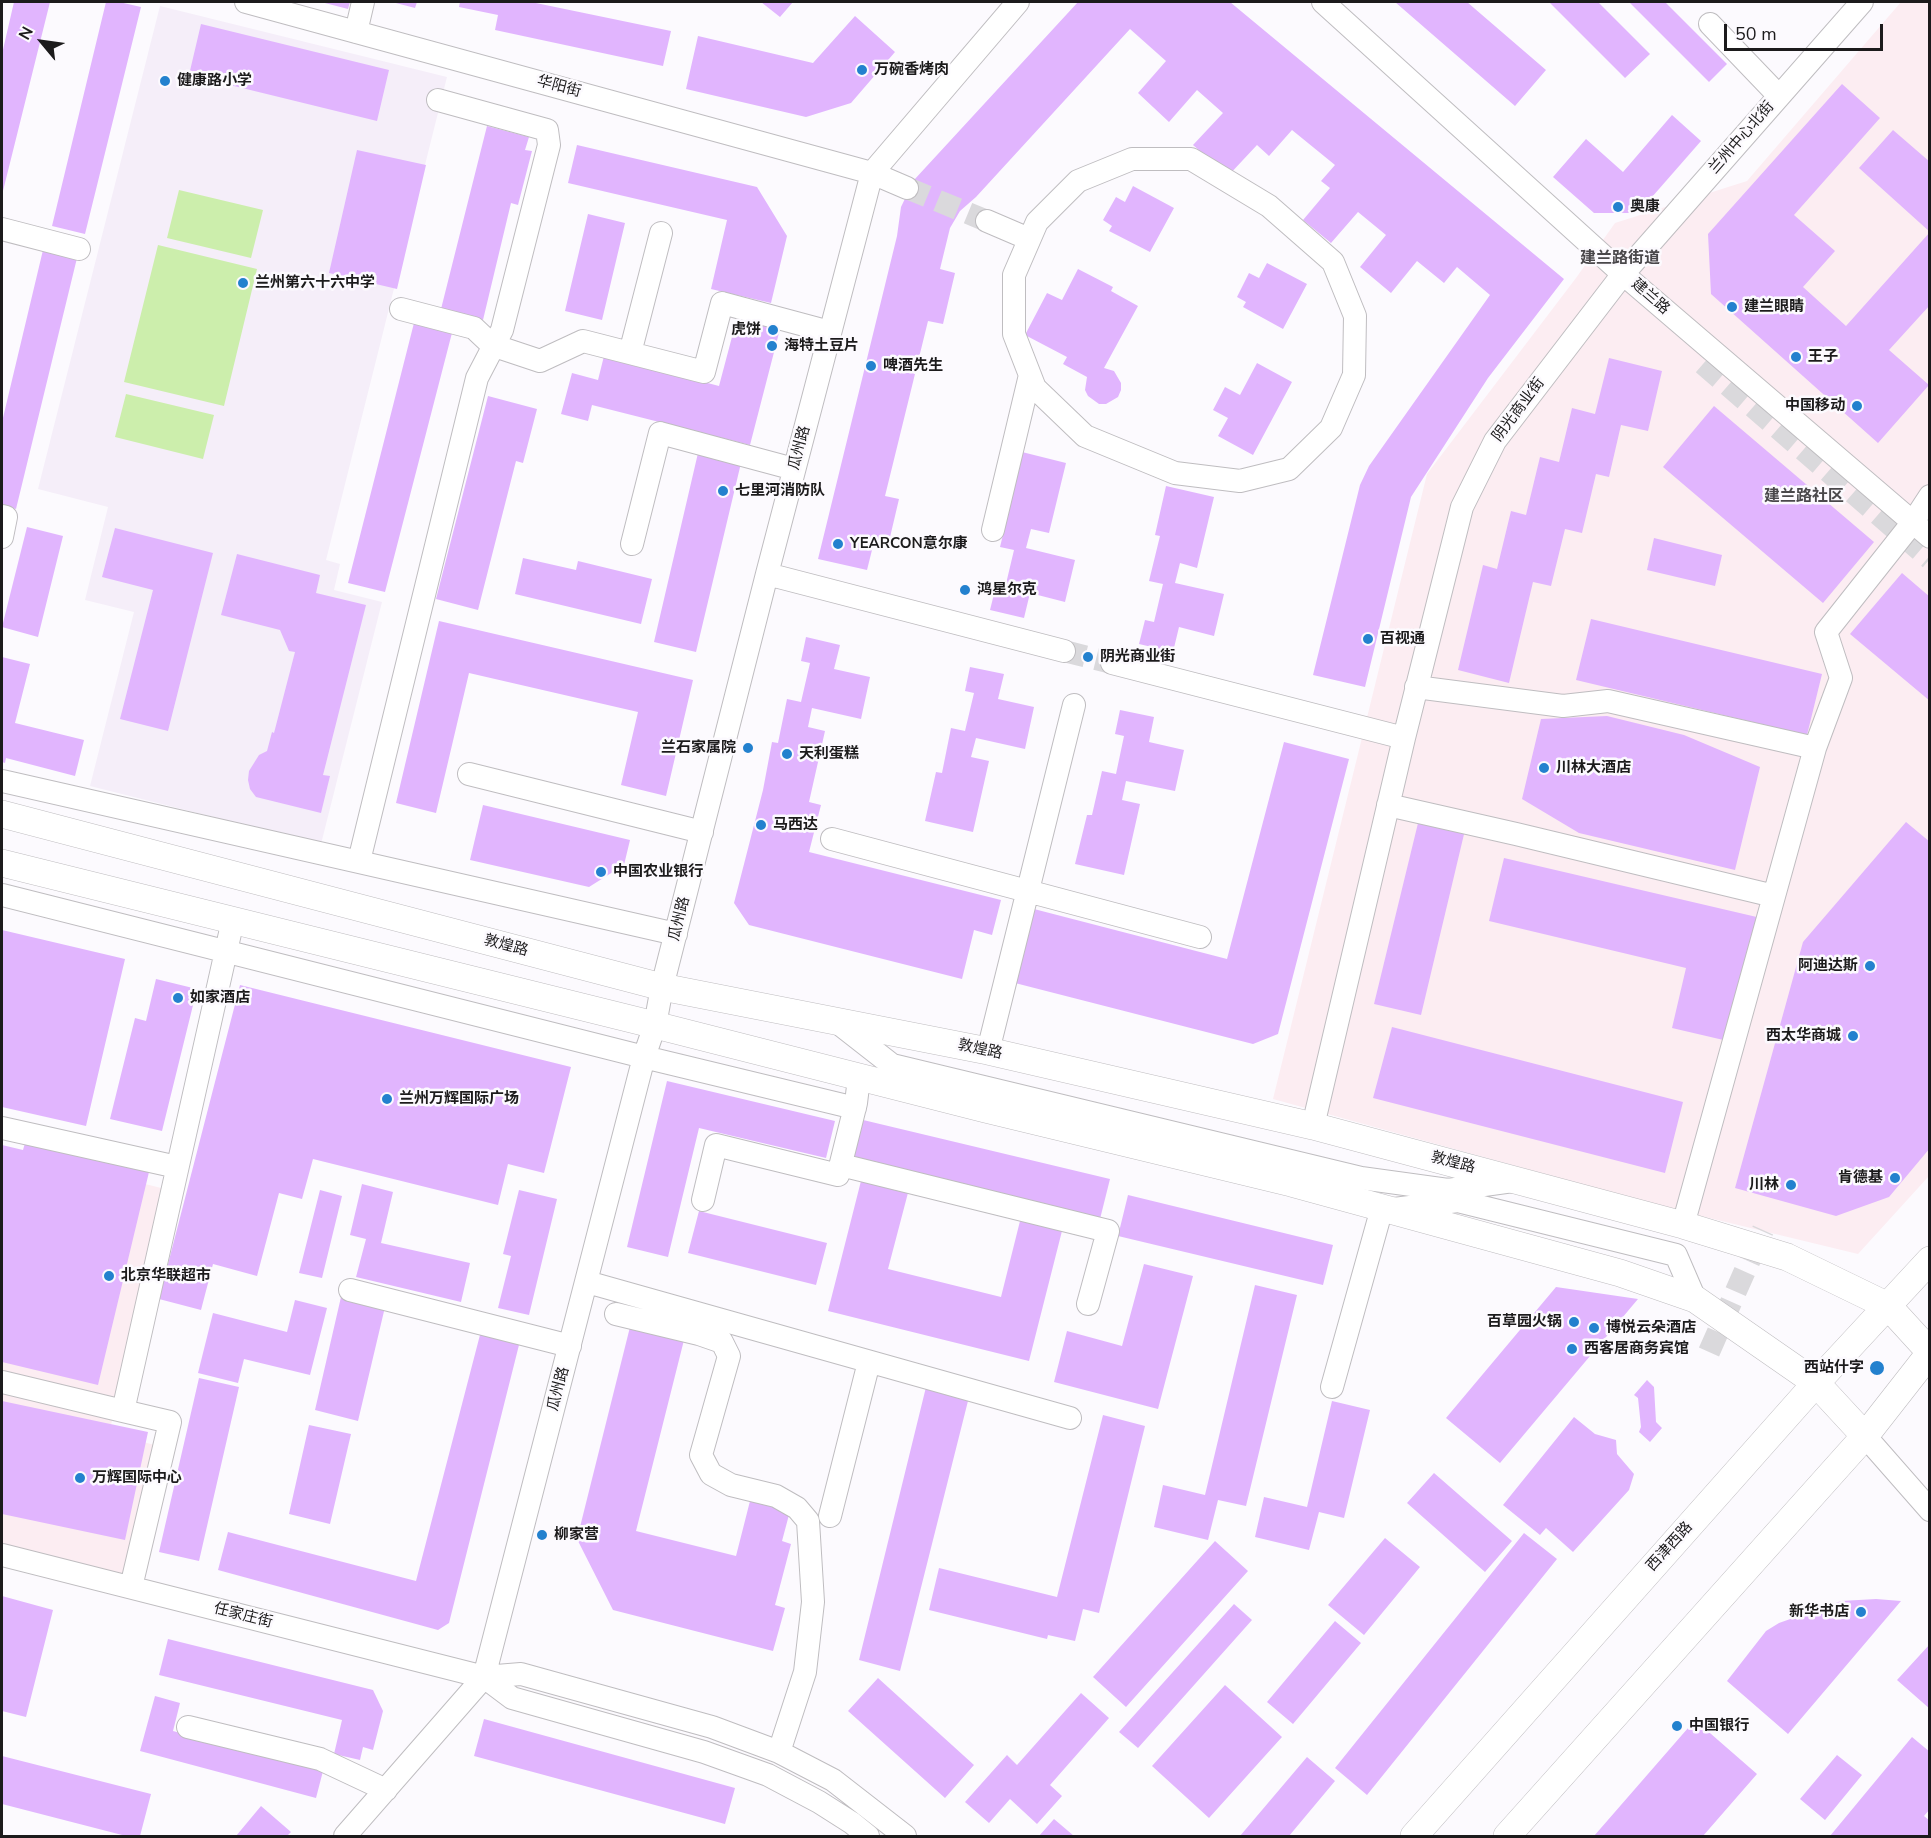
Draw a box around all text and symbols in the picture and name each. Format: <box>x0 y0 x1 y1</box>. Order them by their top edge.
north arrow <box>12 12 72 72</box>
scale bar <box>1727 12 1886 50</box>
text: 50 m <box>1735 22 1777 46</box>
text: N <box>14 23 39 44</box>
place label: 万碗香烤肉 <box>874 61 949 79</box>
marker: 万碗香烤肉 <box>855 63 869 77</box>
place label: 健康路小学 <box>177 72 252 90</box>
street label: 华阳街 <box>535 72 583 102</box>
marker: 健康路小学 <box>158 74 172 88</box>
street label: 兰州中心北街 <box>1706 98 1778 178</box>
place label: 奥康 <box>1630 198 1660 216</box>
marker: 奥康 <box>1611 200 1625 214</box>
district label: 建兰路街道 <box>1580 249 1660 269</box>
place label: 兰州第六十六中学 <box>255 274 375 292</box>
street label: 建兰路 <box>1627 275 1673 319</box>
marker: 兰州第六十六中学 <box>236 276 250 290</box>
place label: 建兰眼睛 <box>1744 298 1804 316</box>
marker: 建兰眼睛 <box>1725 300 1739 314</box>
place label: 虎饼 <box>731 321 761 339</box>
marker: 虎饼 <box>766 323 780 337</box>
place label: 海特土豆片 <box>784 337 859 355</box>
marker: 海特土豆片 <box>765 339 779 353</box>
place label: 王子 <box>1808 348 1838 366</box>
marker: 王子 <box>1789 350 1803 364</box>
place label: 啤酒先生 <box>883 357 943 375</box>
marker: 啤酒先生 <box>864 359 878 373</box>
street label: 阴光商业街 <box>1489 375 1549 445</box>
place label: 中国移动 <box>1785 397 1845 415</box>
marker: 中国移动 <box>1850 399 1864 413</box>
street label: 瓜州路 <box>785 424 815 472</box>
place label: 七里河消防队 <box>735 482 825 500</box>
marker: 七里河消防队 <box>716 484 730 498</box>
district label: 建兰路社区 <box>1764 487 1844 507</box>
place label: YEARCON意尔康 <box>850 535 968 553</box>
marker: YEARCON意尔康 <box>831 537 845 551</box>
place label: 鸿星尔克 <box>977 581 1037 599</box>
marker: 鸿星尔克 <box>958 583 972 597</box>
place label: 百视通 <box>1380 630 1425 648</box>
marker: 百视通 <box>1361 632 1375 646</box>
place label: 阴光商业街 <box>1100 648 1175 666</box>
marker: 阴光商业街 <box>1081 650 1095 664</box>
place label: 兰石家属院 <box>661 739 736 757</box>
marker: 兰石家属院 <box>741 741 755 755</box>
place label: 天利蛋糕 <box>799 745 859 763</box>
marker: 天利蛋糕 <box>780 747 794 761</box>
place label: 川林大酒店 <box>1556 759 1631 777</box>
marker: 川林大酒店 <box>1537 761 1551 775</box>
place label: 马西达 <box>773 816 818 834</box>
marker: 马西达 <box>754 818 768 832</box>
place label: 中国农业银行 <box>613 863 703 881</box>
marker: 中国农业银行 <box>594 865 608 879</box>
street label: 瓜州路 <box>666 895 694 943</box>
street label: 敦煌路 <box>482 931 530 961</box>
place label: 阿迪达斯 <box>1798 957 1858 975</box>
marker: 阿迪达斯 <box>1863 959 1877 973</box>
place label: 如家酒店 <box>190 989 250 1007</box>
marker: 如家酒店 <box>171 991 185 1005</box>
place label: 西太华商城 <box>1766 1027 1841 1045</box>
marker: 西太华商城 <box>1846 1029 1860 1043</box>
street label: 敦煌路 <box>956 1037 1004 1063</box>
place label: 兰州万辉国际广场 <box>399 1090 519 1108</box>
marker: 兰州万辉国际广场 <box>380 1092 394 1106</box>
street label: 敦煌路 <box>1429 1148 1477 1178</box>
place label: 肯德基 <box>1838 1169 1883 1187</box>
marker: 肯德基 <box>1888 1171 1902 1185</box>
place label: 川林 <box>1749 1176 1779 1194</box>
marker: 川林 <box>1784 1178 1798 1192</box>
place label: 北京华联超市 <box>121 1267 211 1285</box>
marker: 北京华联超市 <box>102 1269 116 1283</box>
place label: 百草园火锅 <box>1487 1313 1562 1331</box>
marker: 百草园火锅 <box>1567 1315 1581 1329</box>
place label: 博悦云朵酒店 <box>1606 1319 1696 1337</box>
marker: 博悦云朵酒店 <box>1587 1321 1601 1335</box>
place label: 西客居商务宾馆 <box>1584 1340 1689 1358</box>
marker: 西客居商务宾馆 <box>1565 1342 1579 1356</box>
place label: 西站什字 <box>1804 1359 1864 1377</box>
marker: 西站什字 <box>1868 1359 1886 1377</box>
street label: 瓜州路 <box>544 1365 574 1413</box>
place label: 万辉国际中心 <box>92 1469 182 1487</box>
marker: 万辉国际中心 <box>73 1471 87 1485</box>
street label: 西津西路 <box>1643 1519 1697 1575</box>
place label: 柳家营 <box>554 1526 599 1544</box>
marker: 柳家营 <box>535 1528 549 1542</box>
street label: 任家庄街 <box>212 1600 274 1632</box>
place label: 新华书店 <box>1789 1603 1849 1621</box>
marker: 新华书店 <box>1854 1605 1868 1619</box>
place label: 中国银行 <box>1689 1717 1749 1735</box>
marker: 中国银行 <box>1670 1719 1684 1733</box>

